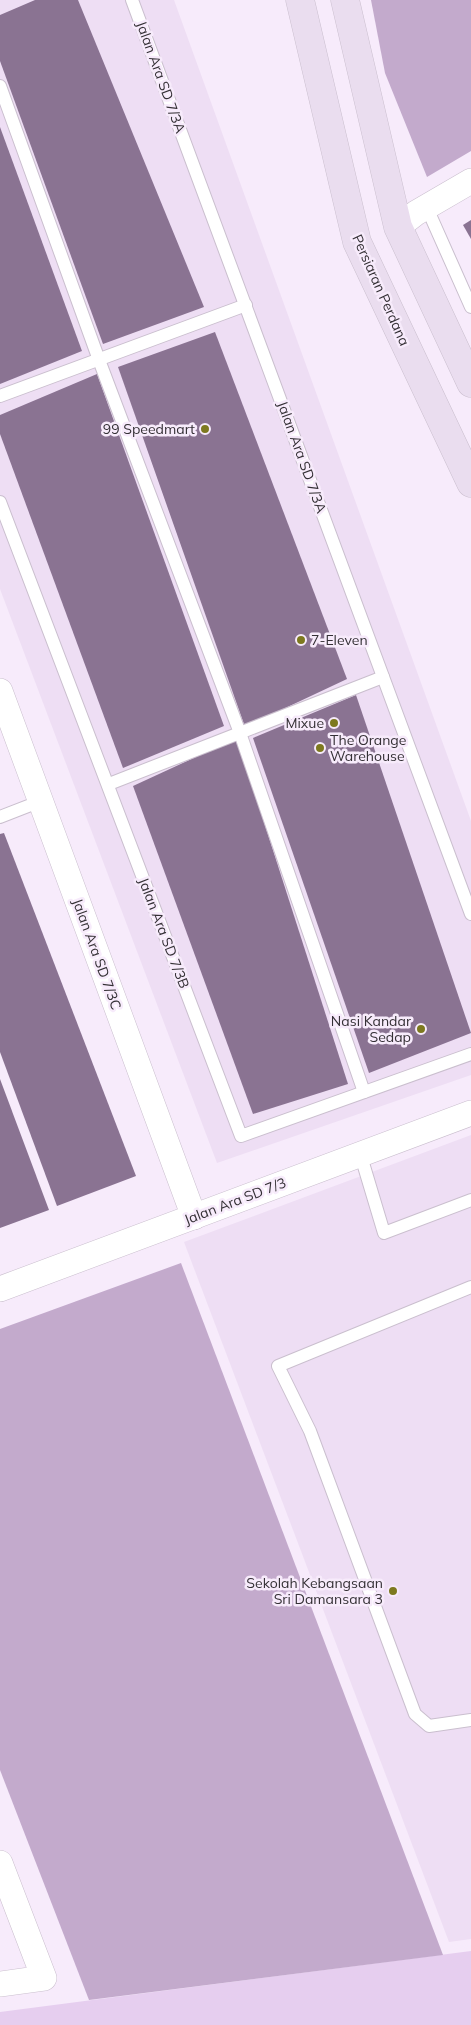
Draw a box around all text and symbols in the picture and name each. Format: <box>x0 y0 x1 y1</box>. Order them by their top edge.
street label: Jalan Ara SD 7/3A <box>132 19 190 136</box>
street label: Persiaran Perdana <box>348 231 414 349</box>
street label: Jalan Ara SD 7/3A <box>273 399 331 516</box>
place label: 99 Speedmart <box>103 420 195 438</box>
marker: 99 Speedmart <box>199 423 211 435</box>
place label: 7-Eleven <box>311 631 368 649</box>
marker: 7-Eleven <box>295 634 307 646</box>
place label: Mixue <box>285 714 324 732</box>
marker: Mixue <box>328 717 340 729</box>
place label: The Orange Warehouse <box>330 731 406 765</box>
marker: The Orange Warehouse <box>314 742 326 754</box>
street label: Jalan Ara SD 7/3B <box>135 875 193 991</box>
street label: Jalan Ara SD 7/3C <box>69 896 125 1012</box>
place label: Nasi Kandar Sedap <box>331 1012 412 1046</box>
marker: Nasi Kandar Sedap <box>415 1023 427 1035</box>
street label: Jalan Ara SD 7/3 <box>182 1173 288 1229</box>
place label: Sekolah Kebangsaan Sri Damansara 3 <box>246 1574 383 1608</box>
marker: Sekolah Kebangsaan Sri Damansara 3 <box>387 1585 399 1597</box>

